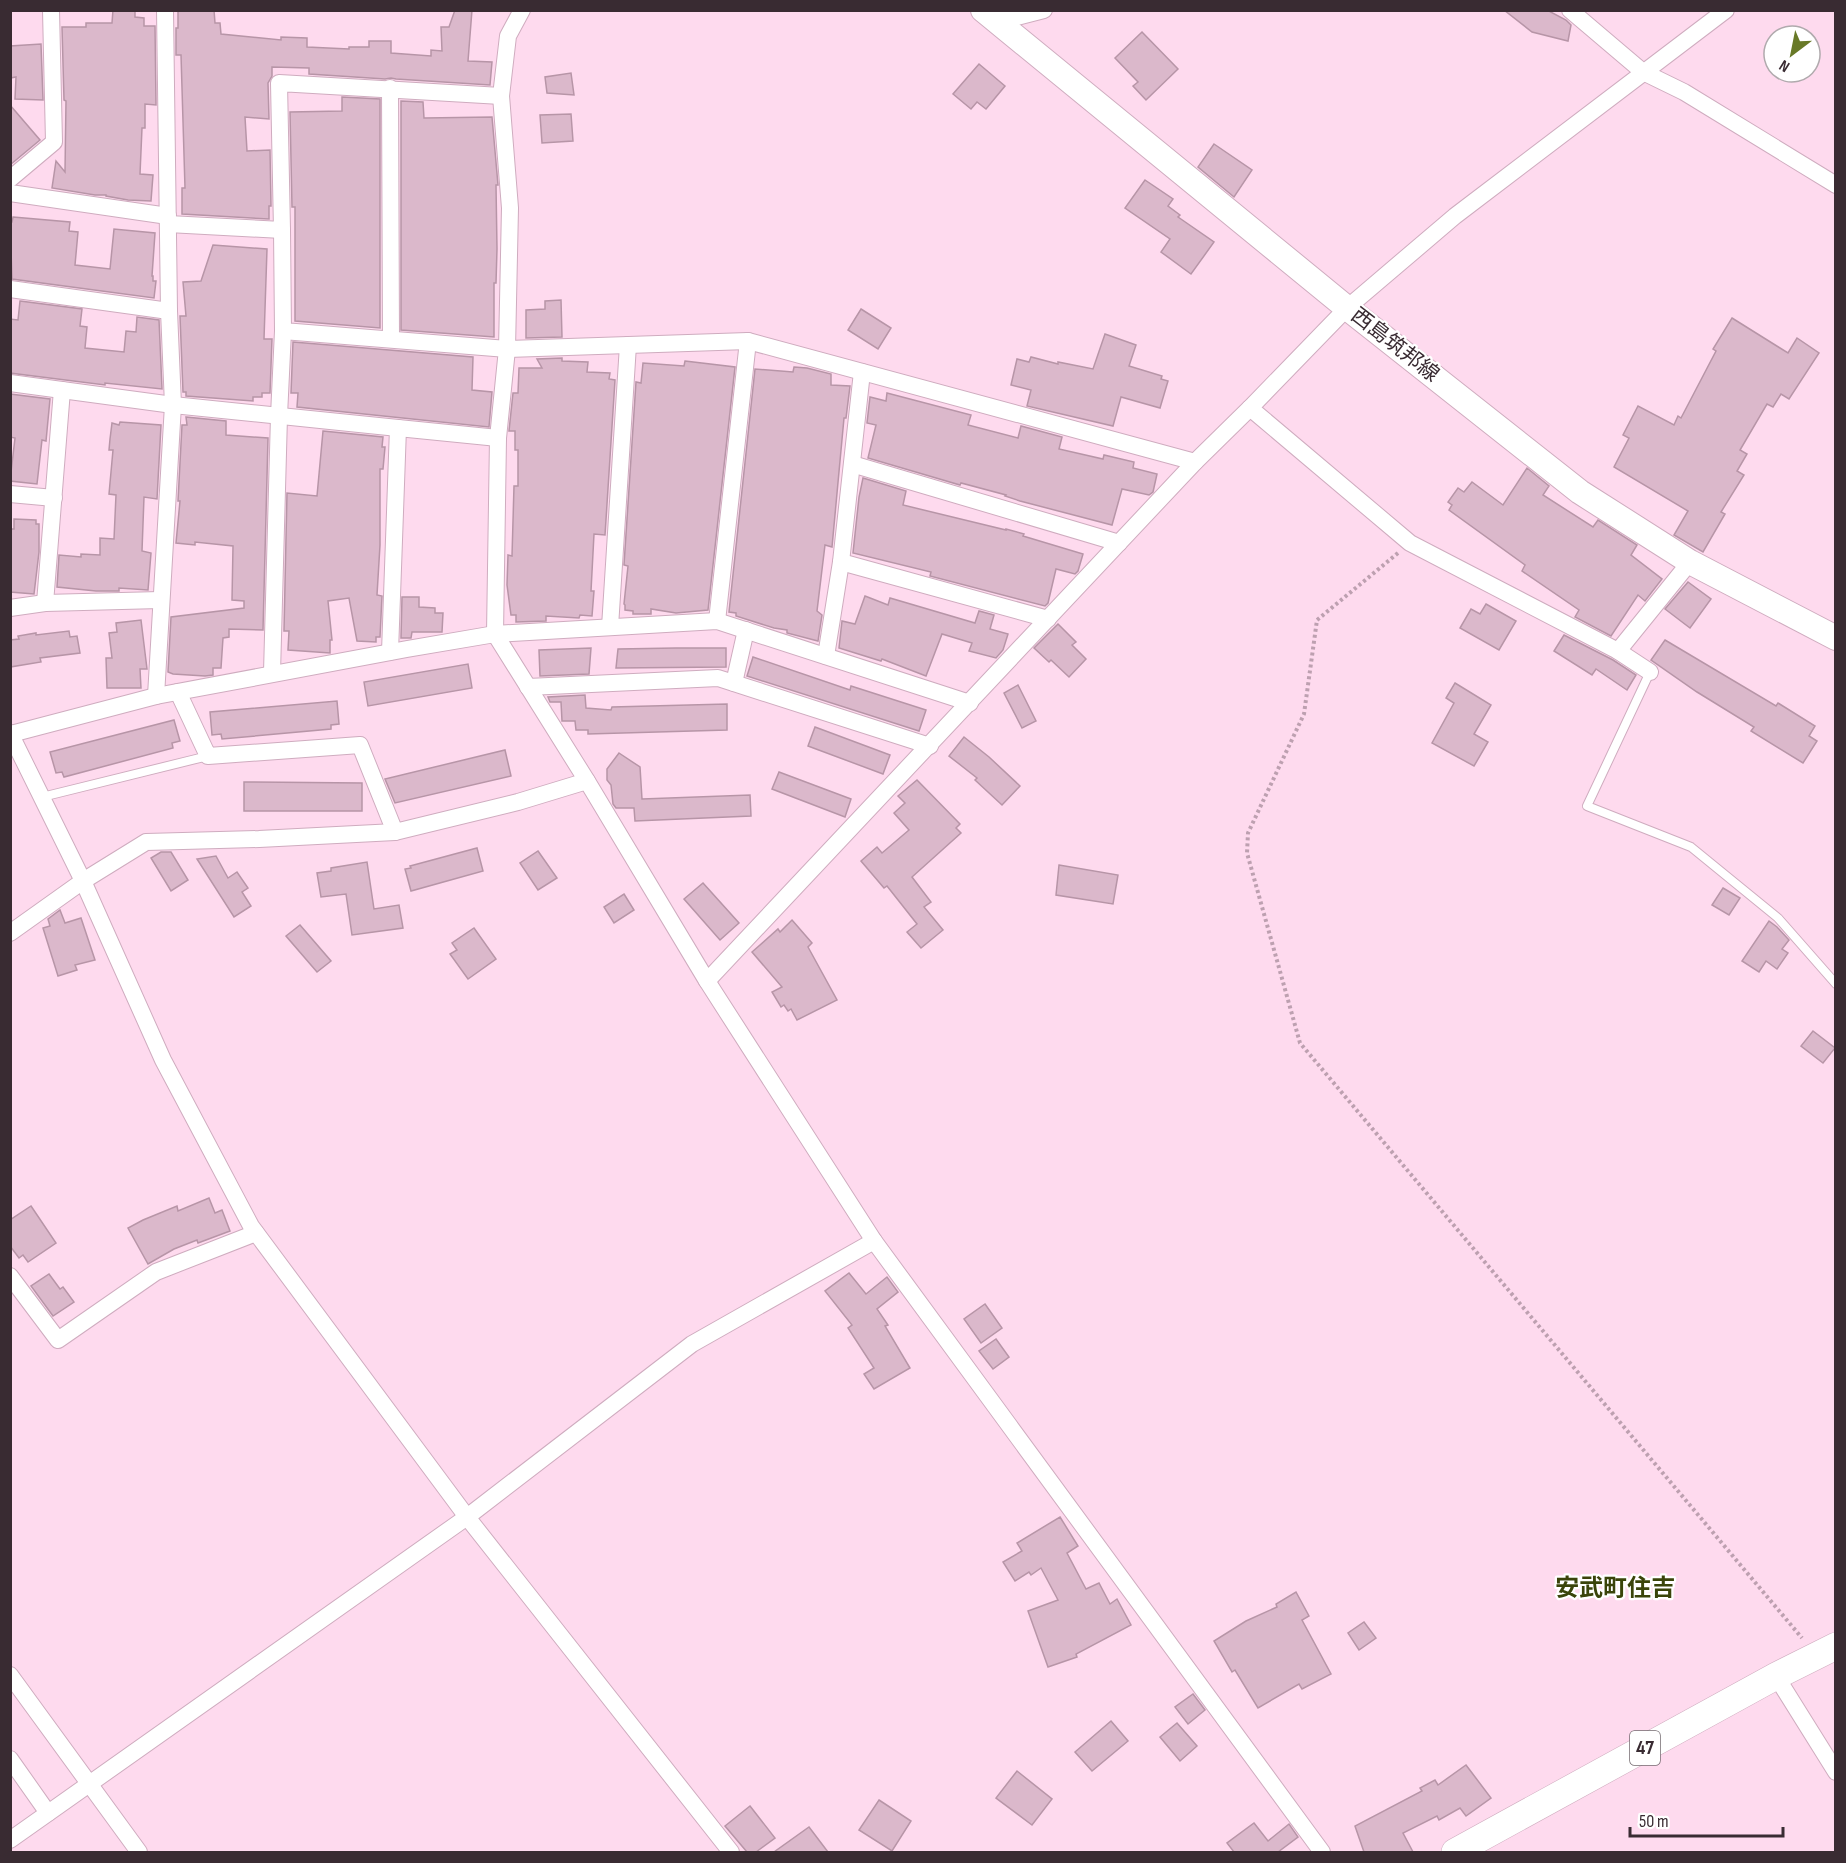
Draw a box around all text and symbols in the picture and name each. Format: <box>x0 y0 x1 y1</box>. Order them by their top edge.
north arrow <box>1762 24 1822 84</box>
text: N <box>1776 55 1794 76</box>
street label: 西島筑邦線 <box>1346 303 1444 387</box>
district label: 安武町住吉 <box>1555 1574 1675 1603</box>
road number: 47 <box>1630 1731 1660 1765</box>
scale bar <box>1630 1800 1783 1838</box>
text: 50 m <box>1639 1811 1669 1832</box>

